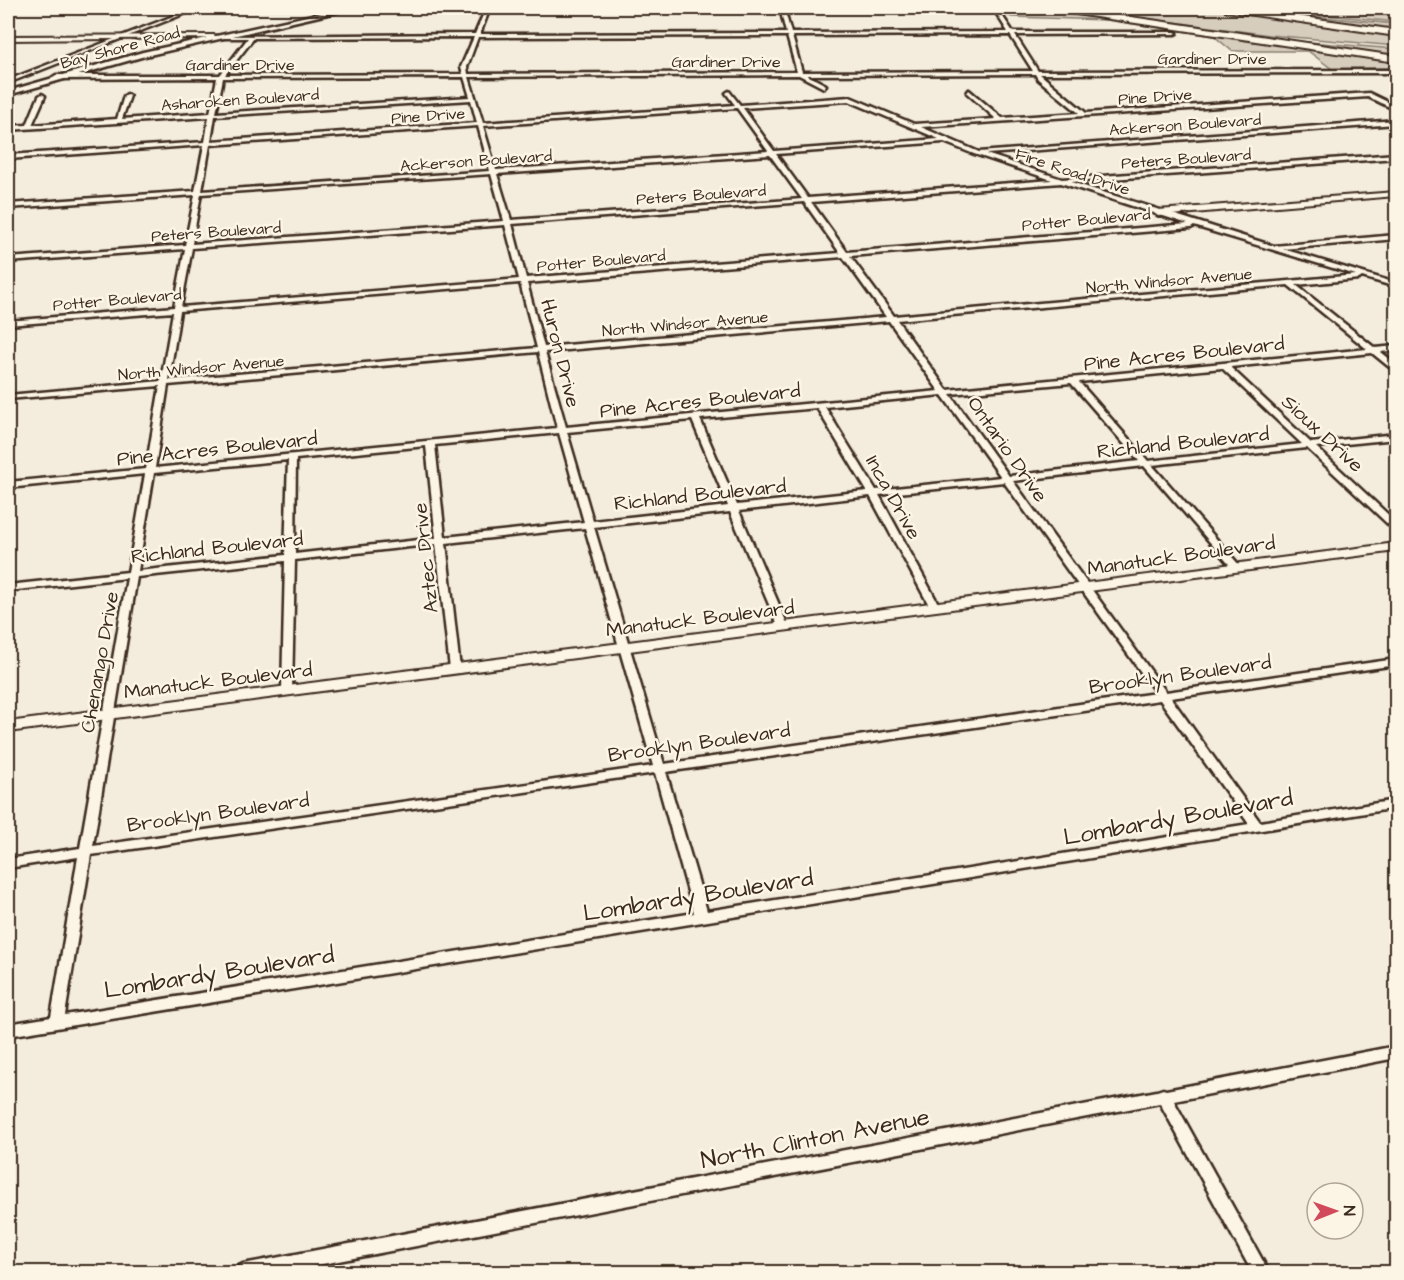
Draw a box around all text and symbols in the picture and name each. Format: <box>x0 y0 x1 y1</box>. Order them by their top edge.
street label: Bay Shore Road <box>58 21 183 75</box>
street label: Gardiner Drive <box>1157 48 1267 70</box>
street label: Gardiner Drive <box>671 51 781 73</box>
street label: Gardiner Drive <box>185 54 295 76</box>
street label: Pine Drive <box>1117 83 1193 111</box>
street label: Asharoken Boulevard <box>160 84 320 116</box>
street label: Pine Drive <box>390 102 466 130</box>
street label: Ackerson Boulevard <box>1108 109 1262 141</box>
street label: Fire Road Drive <box>1013 143 1133 201</box>
street label: Peters Boulevard <box>1120 143 1252 175</box>
street label: Ackerson Boulevard <box>399 145 553 177</box>
street label: Peters Boulevard <box>635 179 767 211</box>
street label: Potter Boulevard <box>1021 203 1151 237</box>
street label: Peters Boulevard <box>150 216 282 248</box>
street label: Potter Boulevard <box>536 244 666 278</box>
street label: North Windsor Avenue <box>1085 263 1253 299</box>
street label: Potter Boulevard <box>52 283 182 317</box>
street label: Huron Drive <box>533 296 587 411</box>
street label: North Windsor Avenue <box>601 306 769 342</box>
street label: Pine Acres Boulevard <box>1082 330 1286 378</box>
street label: North Windsor Avenue <box>117 350 285 386</box>
street label: Pine Acres Boulevard <box>598 377 802 425</box>
street label: Sioux Drive <box>1275 388 1370 479</box>
street label: Ontario Drive <box>960 391 1054 508</box>
street label: Richland Boulevard <box>1096 420 1271 466</box>
street label: Pine Acres Boulevard <box>115 425 319 473</box>
street label: Inca Drive <box>859 450 928 545</box>
street label: Richland Boulevard <box>613 472 788 518</box>
street label: Aztec Drive <box>406 501 446 614</box>
street label: Richland Boulevard <box>130 525 305 571</box>
street label: Manatuck Boulevard <box>1085 529 1277 583</box>
street label: Chenango Drive <box>74 589 127 735</box>
street label: Manatuck Boulevard <box>604 594 796 644</box>
street label: Brooklyn Boulevard <box>1087 648 1273 703</box>
street label: Manatuck Boulevard <box>122 656 314 706</box>
street label: Brooklyn Boulevard <box>606 716 792 771</box>
street label: Lombardy Boulevard <box>1061 781 1296 856</box>
street label: Brooklyn Boulevard <box>125 786 311 841</box>
street label: Lombardy Boulevard <box>581 861 816 932</box>
street label: Lombardy Boulevard <box>102 938 337 1009</box>
street label: North Clinton Avenue <box>698 1100 932 1178</box>
north arrow <box>1305 1181 1365 1241</box>
text: N <box>1338 1206 1360 1216</box>

